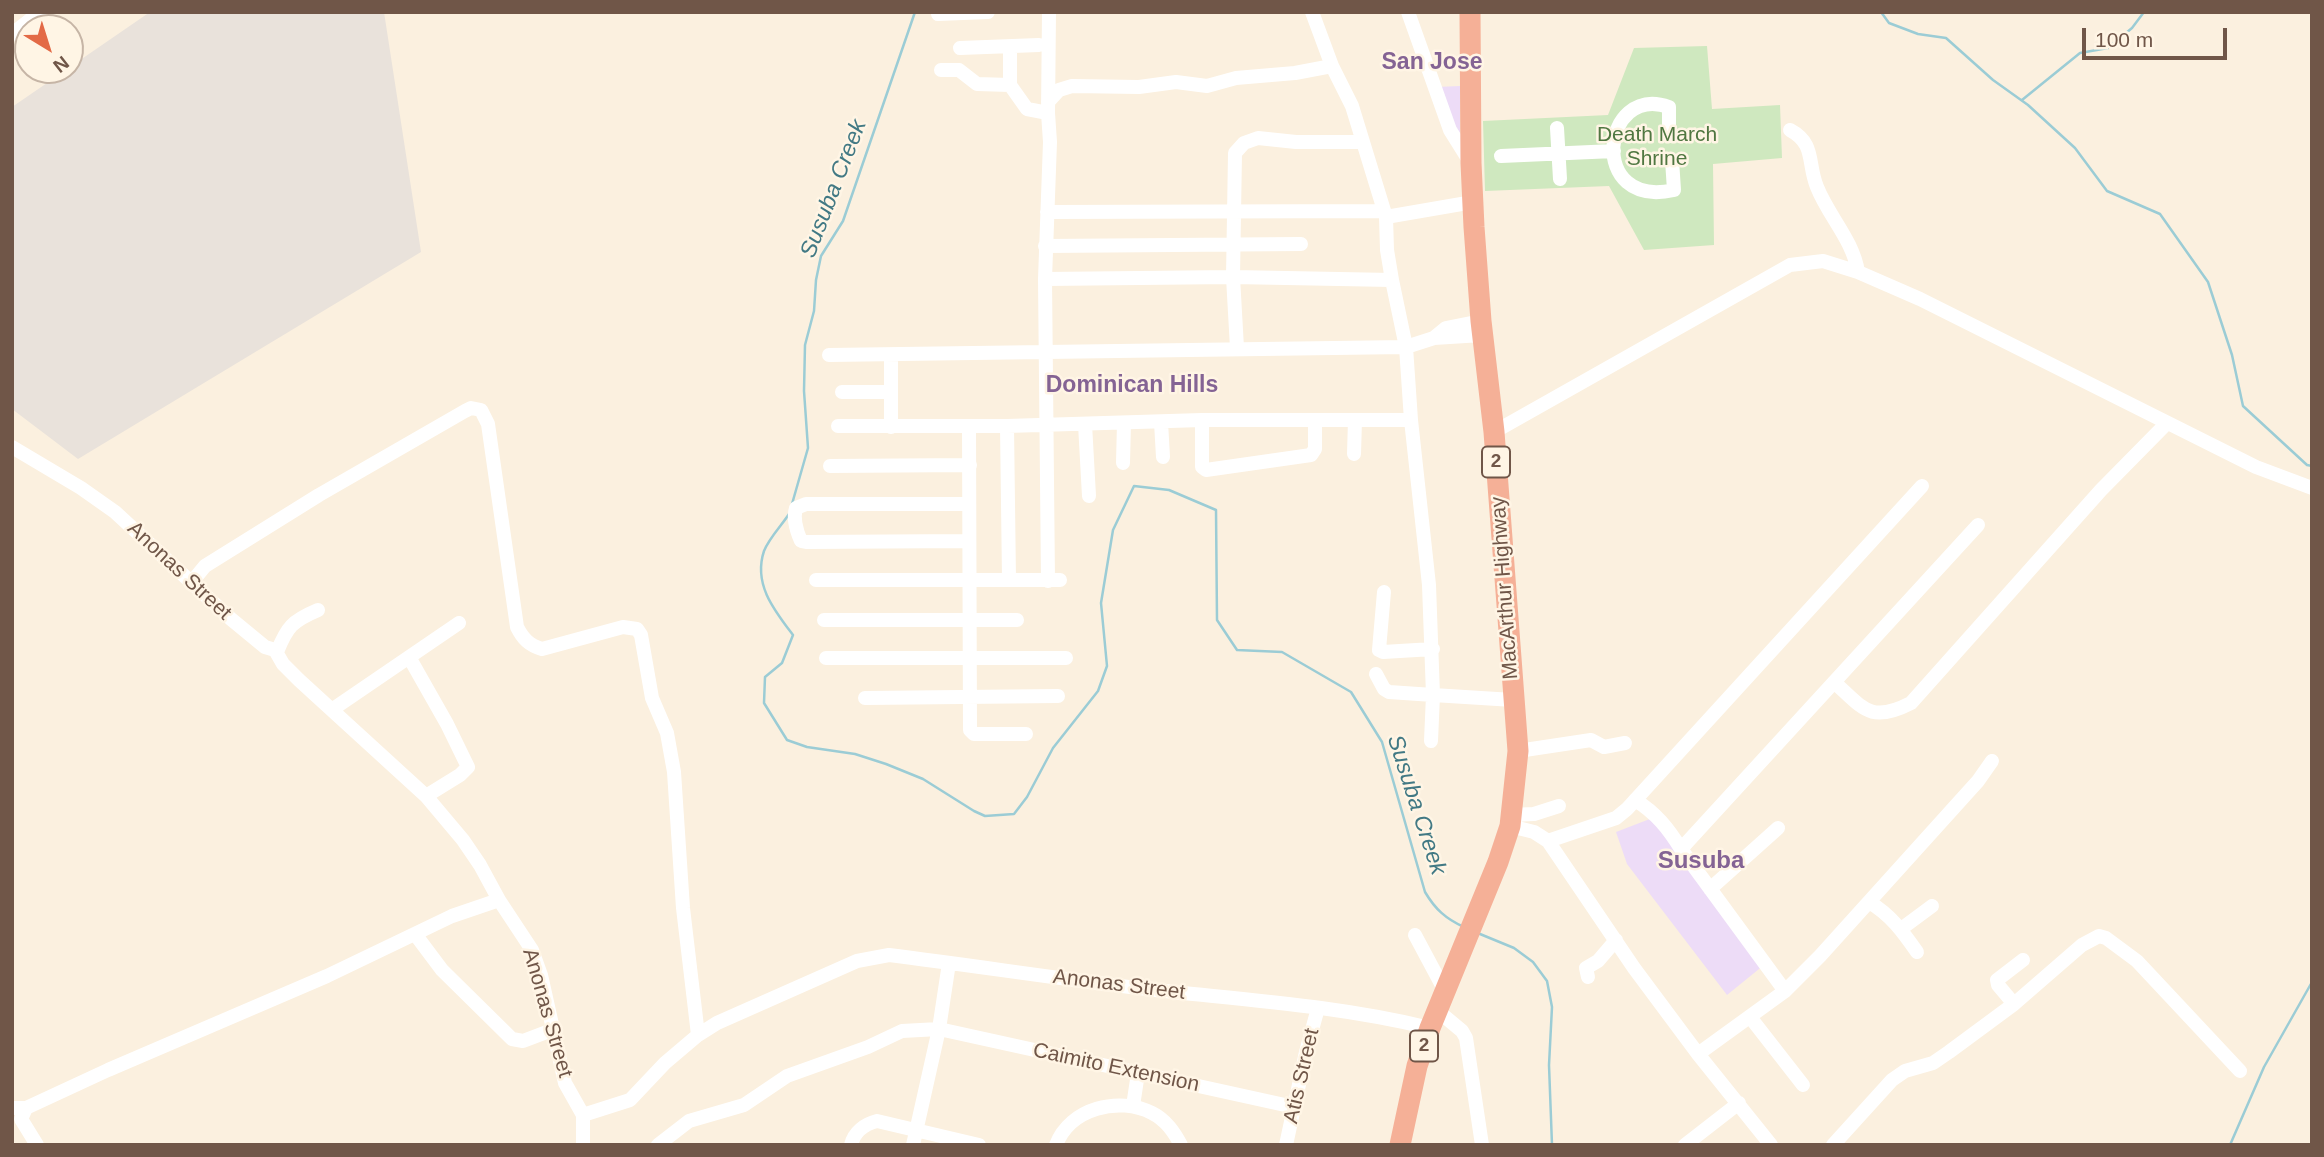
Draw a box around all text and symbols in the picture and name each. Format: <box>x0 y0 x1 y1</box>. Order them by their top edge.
north arrow <box>14 14 84 84</box>
scale bar <box>2086 14 2231 58</box>
text: 100 m <box>2095 28 2153 51</box>
district label: San Jose <box>1382 49 1482 77</box>
text: N <box>49 52 73 77</box>
water label: Susuba Creek <box>795 116 873 262</box>
park label: Death March Shrine <box>1597 122 1717 172</box>
district label: Dominican Hills <box>1046 372 1218 400</box>
road number: 2 <box>1482 446 1510 477</box>
street label: MacArthur Highway <box>1486 496 1524 680</box>
street label: Anonas Street <box>122 516 236 626</box>
water label: Susuba Creek <box>1380 731 1452 879</box>
district label: Susuba <box>1658 847 1744 875</box>
street label: Anonas Street <box>517 946 577 1080</box>
street label: Anonas Street <box>1051 964 1187 1006</box>
street label: Atis Street <box>1279 1026 1325 1126</box>
road number: 2 <box>1410 1030 1438 1062</box>
street label: Caimito Extension <box>1031 1038 1201 1098</box>

